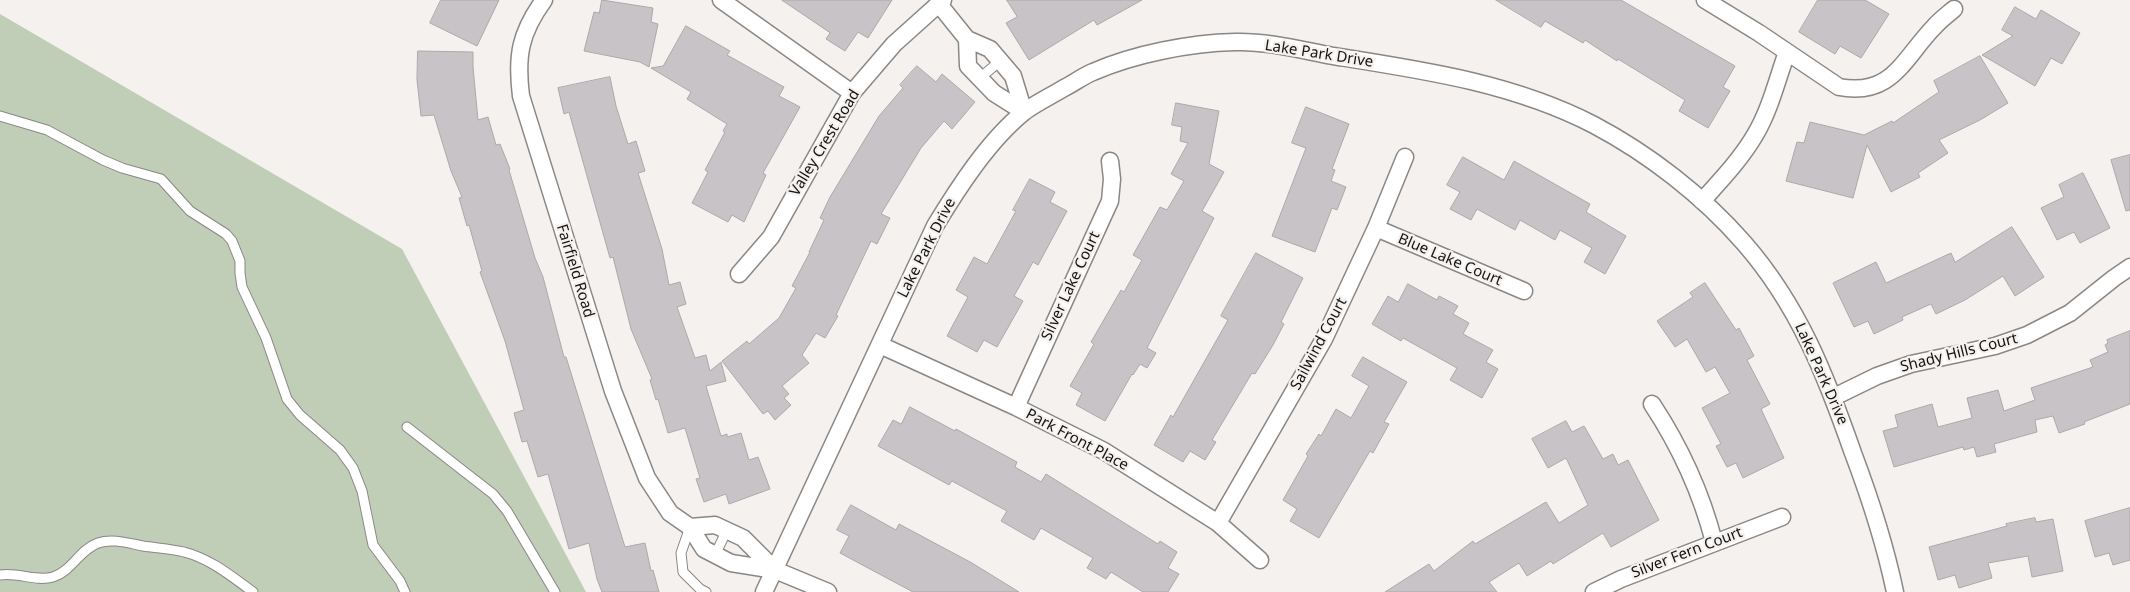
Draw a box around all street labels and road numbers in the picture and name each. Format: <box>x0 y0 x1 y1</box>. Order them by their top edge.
street label: Lake Park Drive <box>1264 37 1374 71</box>
street label: Valley Crest Road <box>786 87 864 199</box>
street label: Lake Park Drive <box>894 195 960 301</box>
street label: Fairfield Road <box>552 222 598 320</box>
street label: Silver Lake Court <box>1038 229 1104 343</box>
street label: Blue Lake Court <box>1395 230 1505 290</box>
street label: Sailwind Court <box>1287 295 1351 393</box>
street label: Lake Park Drive <box>1791 320 1851 428</box>
street label: Shady Hills Court <box>1899 330 2019 376</box>
street label: Park Front Place <box>1022 405 1132 475</box>
street label: Silver Fern Court <box>1629 524 1745 582</box>

